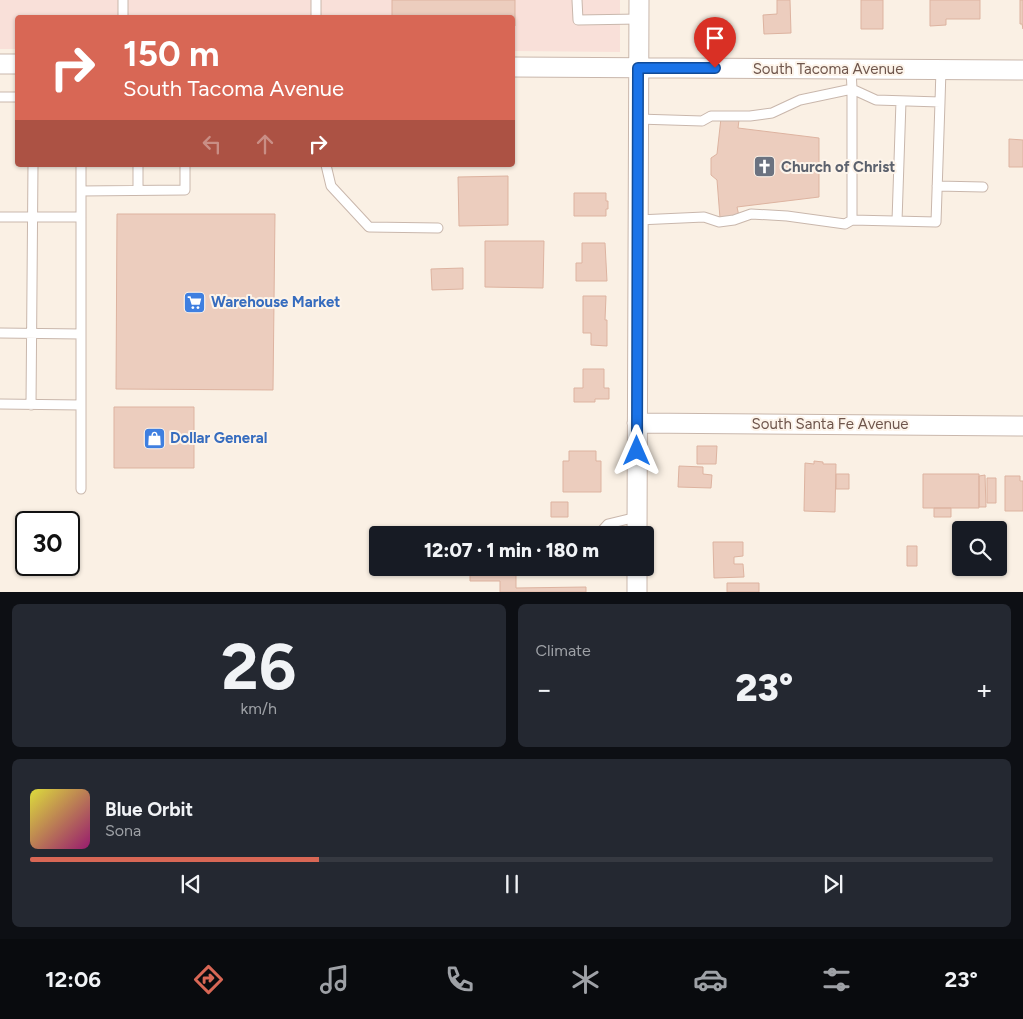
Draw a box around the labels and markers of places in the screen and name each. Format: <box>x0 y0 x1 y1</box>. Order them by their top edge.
pin <box>694 17 736 68</box>
church icon: Church of Christ <box>753 155 777 179</box>
place label: Church of Christ <box>781 158 895 176</box>
supermarket icon: Warehouse Market <box>183 290 207 314</box>
place label: Warehouse Market <box>211 293 340 311</box>
shop icon: Dollar General <box>142 426 166 450</box>
place label: Dollar General <box>170 429 268 447</box>

